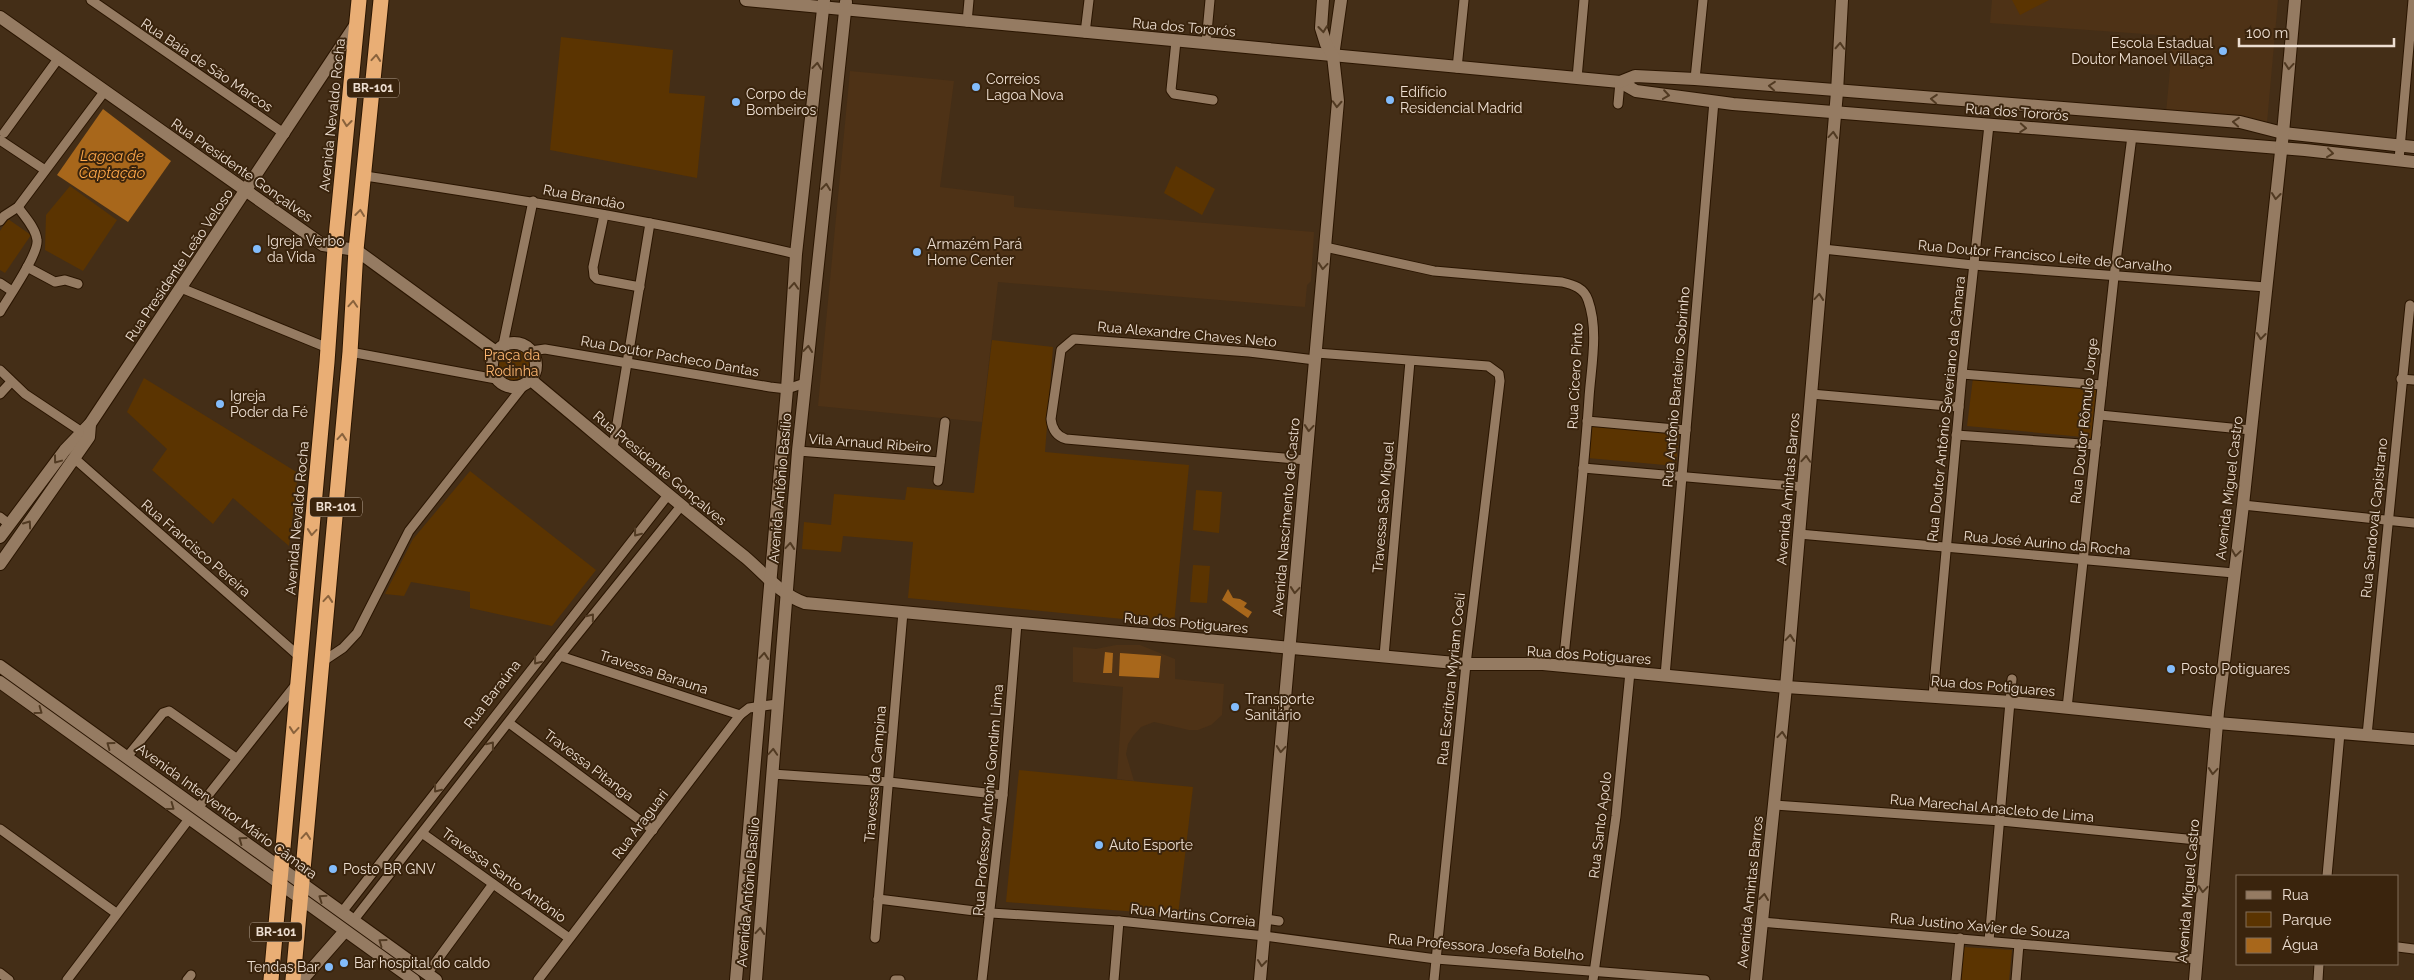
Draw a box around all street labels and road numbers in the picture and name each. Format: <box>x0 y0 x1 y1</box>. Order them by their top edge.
street label: Rua Baía de São Marcos <box>138 15 276 115</box>
street label: Rua dos Tororós <box>1132 15 1237 40</box>
street label: Avenida Nevaldo Rocha <box>316 37 348 193</box>
road number: BR-101 <box>347 78 399 98</box>
street label: Rua dos Tororós <box>1965 100 2069 124</box>
street label: Rua Presidente Gonçalves <box>168 115 316 225</box>
street label: Rua Brandâo <box>542 181 626 213</box>
street label: Rua Presidente Leão Veloso <box>122 186 236 344</box>
street label: Rua Doutor Francisco Leite de Carvalho <box>1917 237 2173 275</box>
street label: Rua Doutor Antônio Severiano da Câmara <box>1924 275 1968 543</box>
street label: Rua Antônio Barateiro Sobrinho <box>1659 286 1693 488</box>
street label: Rua Alexandre Chaves Neto <box>1097 318 1277 350</box>
street label: Rua Cícero Pinto <box>1564 322 1586 430</box>
street label: Rua Doutor Pacheco Dantas <box>580 332 761 380</box>
street label: Rua Doutor Rômulo Jorge <box>2067 337 2101 505</box>
street label: Rua Presidente Gonçalves <box>590 408 730 529</box>
street label: Avenida Antônio Basílio <box>765 412 795 564</box>
street label: Avenida Amintas Barros <box>1773 412 1803 566</box>
street label: Avenida Miguel Castro <box>2212 415 2246 561</box>
street label: Avenida Nascimento de Castro <box>1269 417 1303 617</box>
street label: Vila Arnaud Ribeiro <box>808 431 932 455</box>
street label: Rua Sandoval Capistrano <box>2358 437 2390 599</box>
street label: Avenida Nevaldo Rocha <box>282 440 312 596</box>
street label: Travessa São Miguel <box>1369 440 1397 573</box>
street label: Rua Francisco Pereira <box>138 496 254 600</box>
road number: BR-101 <box>310 498 362 516</box>
street label: Rua José Aurino da Rocha <box>1963 528 2131 558</box>
street label: Rua Escritora Myriam Coeli <box>1434 592 1468 766</box>
street label: Rua dos Potiguares <box>1123 610 1249 636</box>
street label: Rua dos Potiguares <box>1526 643 1652 667</box>
street label: Travessa Barauna <box>598 647 710 697</box>
street label: Rua Baraúna <box>460 657 524 731</box>
street label: Rua dos Potiguares <box>1930 673 2056 699</box>
street label: Rua Professor Antonio Gondim Lima <box>970 684 1006 916</box>
street label: Travessa da Campina <box>861 705 889 843</box>
street label: Travessa Pitanga <box>541 726 637 804</box>
street label: Avenida Interventor Mário Câmara <box>134 740 320 882</box>
street label: Rua Santo Apolo <box>1586 771 1614 879</box>
street label: Rua Araguari <box>609 786 671 862</box>
street label: Rua Marechal Anacleto de Lima <box>1889 791 2095 825</box>
street label: Avenida Amintas Barros <box>1734 815 1766 969</box>
street label: Avenida Antônio Basílio <box>733 816 763 968</box>
street label: Avenida Miguel Castro <box>2174 818 2202 964</box>
street label: Travessa Santo Antônio <box>439 824 569 926</box>
street label: Rua Martins Correia <box>1130 900 1256 930</box>
street label: Rua Justino Xavier de Souza <box>1889 910 2071 942</box>
road number: BR-101 <box>250 922 302 942</box>
street label: Rua Professora Josefa Botelho <box>1387 930 1585 964</box>

